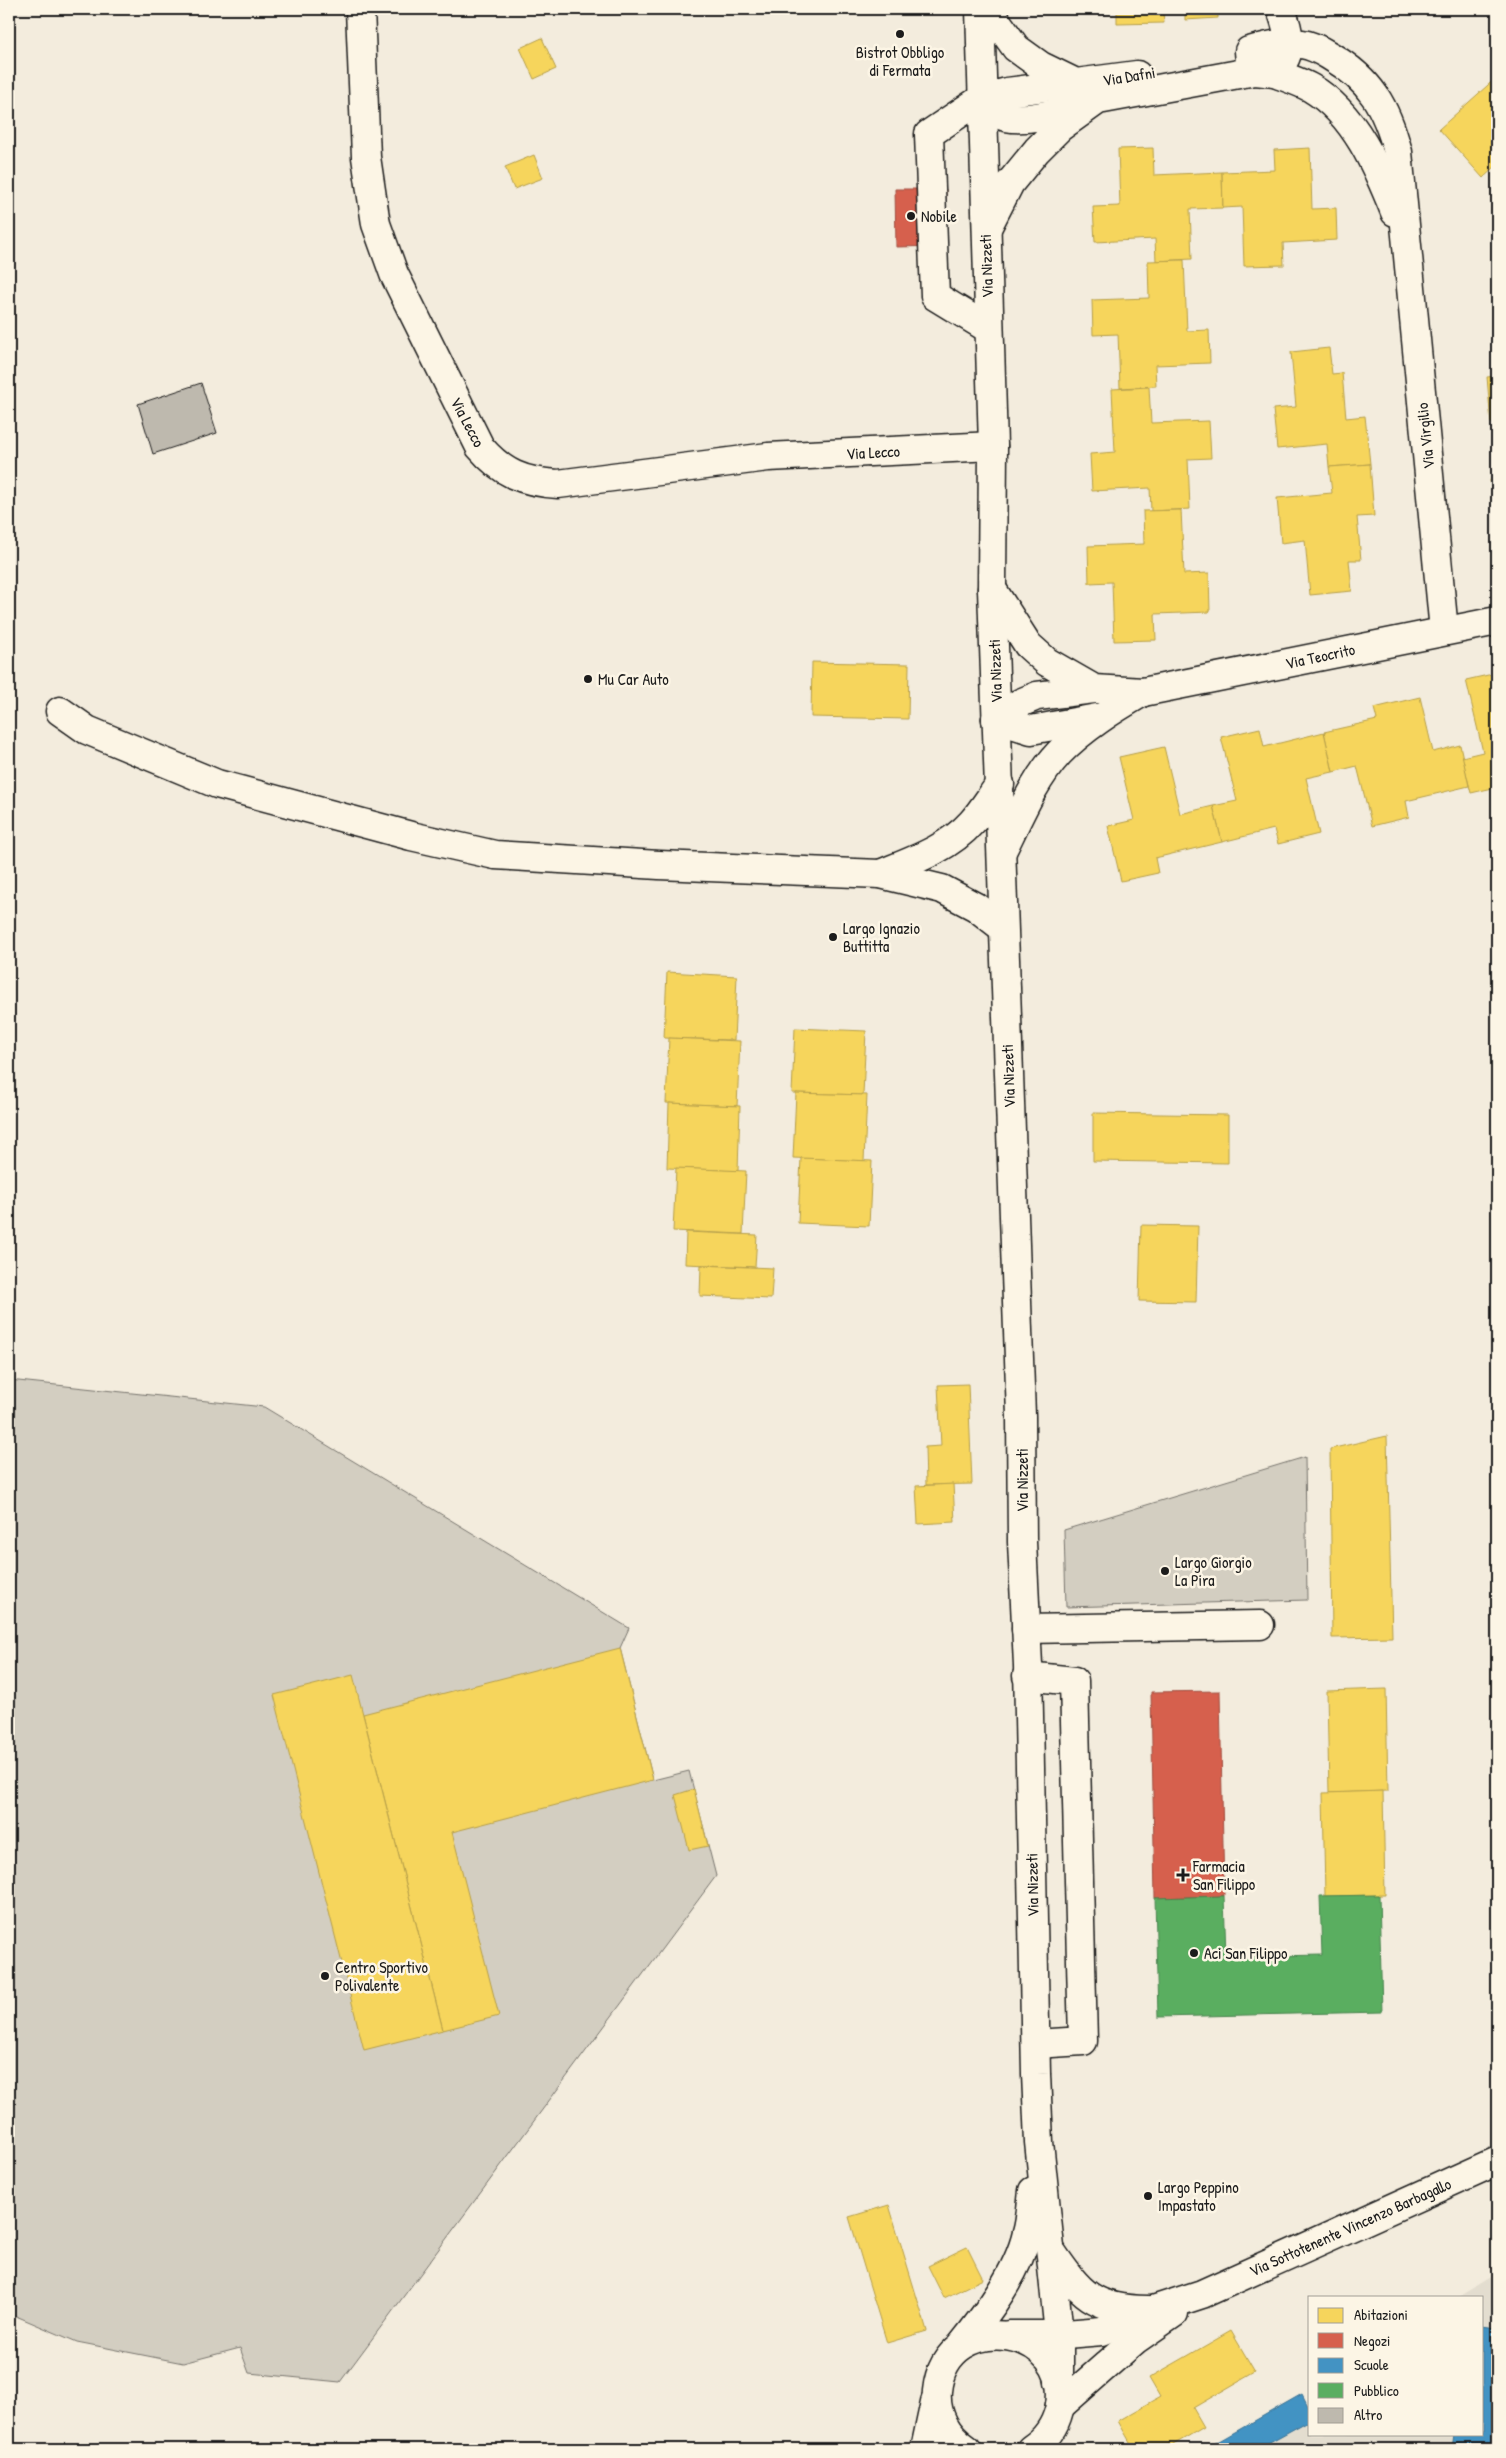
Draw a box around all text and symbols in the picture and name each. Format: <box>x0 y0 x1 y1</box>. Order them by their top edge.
marker: Bistrot Obbligo di Fermata <box>894 28 906 40</box>
place label: Bistrot Obbligo di Fermata <box>856 41 945 81</box>
street label: Via Dafni <box>1101 61 1157 91</box>
place label: Nobile <box>921 205 957 227</box>
marker: Nobile <box>905 210 917 222</box>
street label: Via Nizzeti <box>974 234 998 298</box>
street label: Via Lecco <box>446 393 491 451</box>
street label: Via Virgilio <box>1411 401 1439 470</box>
street label: Via Lecco <box>846 440 901 464</box>
street label: Via Teocrito <box>1283 638 1357 674</box>
street label: Via Nizzeti <box>983 639 1007 703</box>
place label: Mu Car Auto <box>598 668 669 690</box>
marker: Mu Car Auto <box>582 673 594 685</box>
place label: Largo Ignazio Buttitta <box>843 917 920 957</box>
marker: Largo Ignazio Buttitta <box>827 931 839 943</box>
street label: Via Nizzeti <box>996 1044 1020 1108</box>
street label: Via Nizzeti <box>1011 1448 1033 1512</box>
place label: Largo Giorgio La Pira <box>1175 1551 1252 1591</box>
marker: Largo Giorgio La Pira <box>1159 1565 1171 1577</box>
street label: Via Nizzeti <box>1020 1853 1044 1917</box>
place label: Farmacia San Filippo <box>1192 1855 1256 1895</box>
marker: Farmacia San Filippo <box>1177 1869 1189 1881</box>
place label: Aci San Filippo <box>1204 1942 1288 1964</box>
marker: Aci San Filippo <box>1188 1947 1200 1959</box>
place label: Centro Sportivo Polivalente <box>335 1956 428 1996</box>
marker: Centro Sportivo Polivalente <box>319 1970 331 1982</box>
street label: Via Sottotenente Vincenzo Barbagallo <box>1246 2172 1455 2282</box>
place label: Largo Peppino Impastato <box>1158 2176 1239 2216</box>
marker: Largo Peppino Impastato <box>1142 2190 1154 2202</box>
legend <box>1308 2296 1484 2436</box>
text: Abitazioni <box>1354 2304 1408 2325</box>
text: Negozi <box>1354 2330 1390 2351</box>
text: Scuole <box>1354 2354 1389 2375</box>
text: Pubblico <box>1354 2380 1399 2401</box>
text: Altro <box>1354 2404 1382 2425</box>

